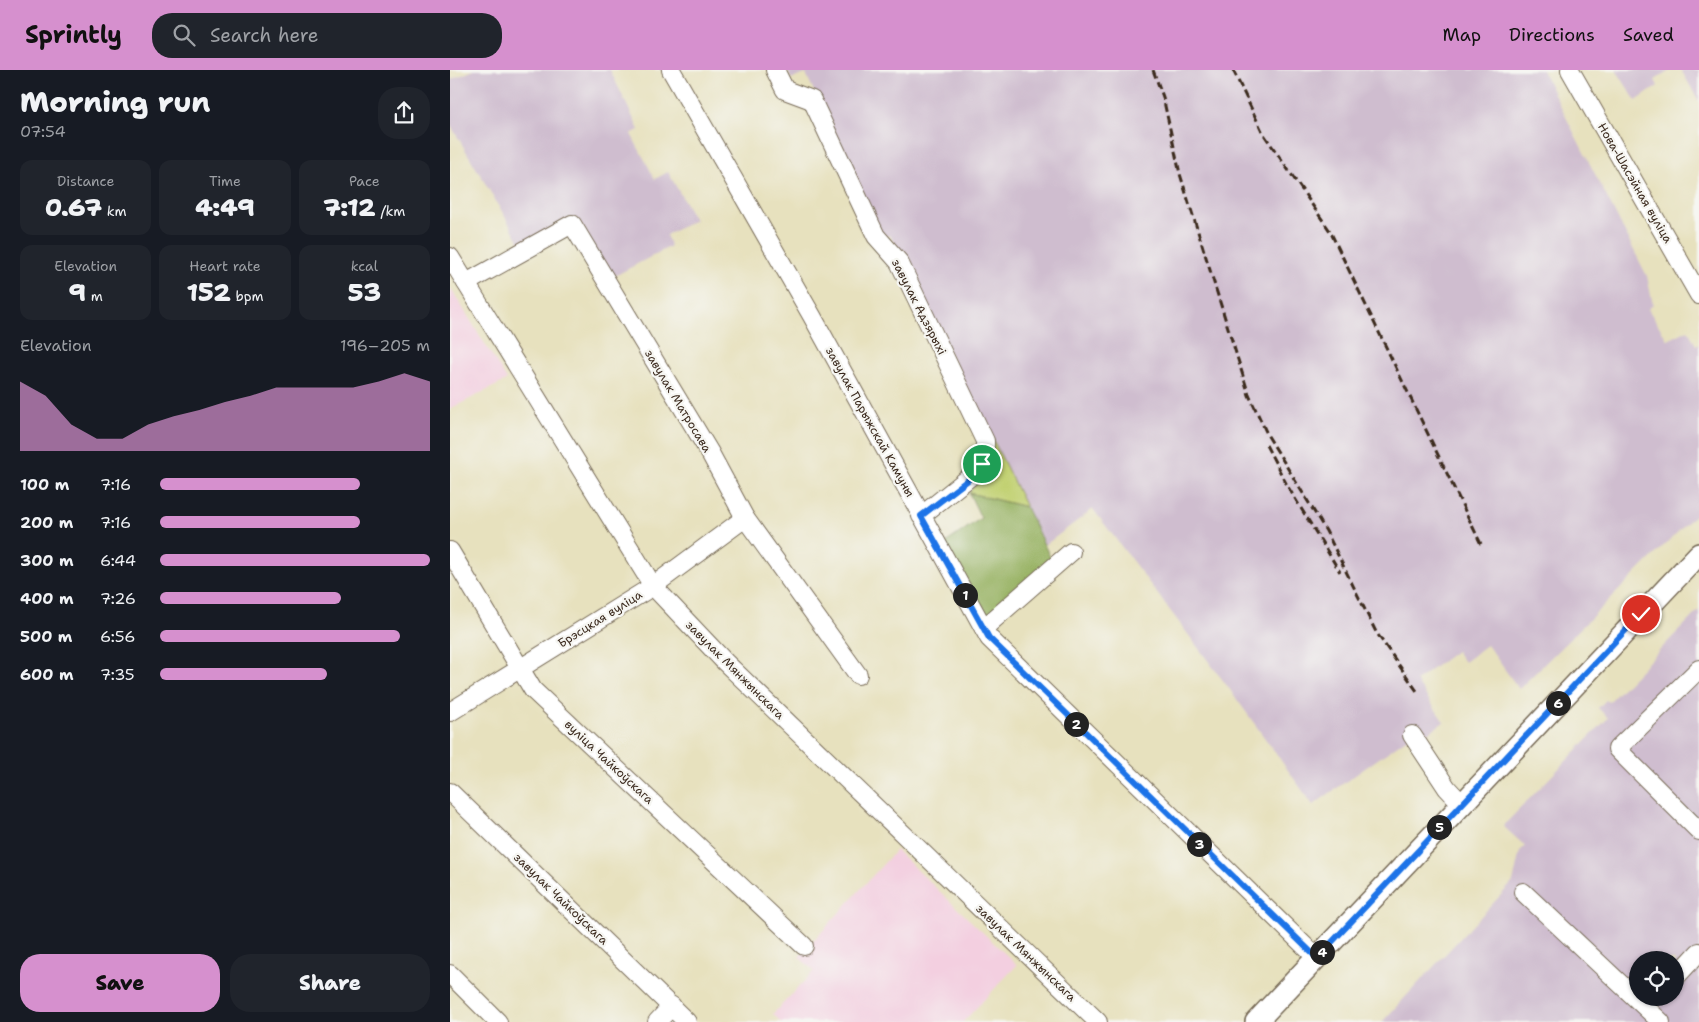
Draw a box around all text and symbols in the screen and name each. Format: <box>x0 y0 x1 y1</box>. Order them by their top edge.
search box <box>152 13 502 58</box>
text: Sprintly <box>25 19 122 51</box>
icon: search <box>170 21 198 49</box>
text: Search here <box>210 23 319 48</box>
text: Map <box>1443 23 1481 47</box>
text: Directions <box>1509 23 1595 47</box>
text: Saved <box>1623 23 1674 47</box>
text: Morning run <box>20 83 210 121</box>
button: share <box>378 87 430 139</box>
street label: Нова-Шасэйная вуліца <box>1594 120 1676 247</box>
text: 07:54 <box>20 121 66 142</box>
text: Distance <box>57 172 114 190</box>
text: Time <box>209 172 241 190</box>
text: Pace <box>349 172 380 190</box>
text: 0.67 <box>45 190 102 224</box>
text: 4:49 <box>195 190 255 224</box>
text: 7:12 <box>323 190 376 224</box>
text: km <box>102 202 127 220</box>
text: /km <box>376 202 405 220</box>
street label: завулак Адзярыхі <box>888 256 950 358</box>
text: Elevation <box>54 257 117 275</box>
text: Heart rate <box>189 257 261 275</box>
text: kcal <box>351 257 378 275</box>
text: 9 <box>68 275 86 309</box>
text: 152 <box>186 275 231 309</box>
text: 53 <box>348 275 381 309</box>
text: m <box>86 287 103 305</box>
text: bpm <box>231 287 264 305</box>
text: Elevation <box>20 335 92 356</box>
text: 196–205 m <box>340 335 430 356</box>
street label: завулак Парыжскай Камуны <box>822 344 918 500</box>
street label: завулак Матросава <box>641 347 715 456</box>
pin <box>961 443 1003 485</box>
icon: arrive <box>968 450 996 478</box>
text: 100 m <box>20 474 69 495</box>
text: 7:16 <box>100 474 131 495</box>
text: 200 m <box>20 512 73 533</box>
text: 7:16 <box>100 512 131 533</box>
text: 300 m <box>20 550 74 571</box>
text: 6:44 <box>100 550 136 571</box>
pin: 1 <box>952 582 978 608</box>
street label: Брэсцкая вуліца <box>555 586 646 651</box>
text: 1 <box>962 586 969 604</box>
text: 400 m <box>20 588 74 609</box>
text: 7:26 <box>100 588 136 609</box>
pin <box>1620 593 1662 635</box>
icon: check <box>1627 600 1655 628</box>
street label: завулак Мянжынскага <box>682 617 788 723</box>
text: 500 m <box>20 626 72 647</box>
text: 6:56 <box>100 626 135 647</box>
text: 600 m <box>20 664 74 685</box>
text: 7:35 <box>100 664 135 685</box>
pin: 6 <box>1546 690 1570 716</box>
text: 6 <box>1554 694 1563 712</box>
pin: 2 <box>1064 712 1088 736</box>
text: 2 <box>1072 715 1081 733</box>
street label: вуліца Чайкоўскага <box>561 717 657 808</box>
pin: 5 <box>1426 814 1452 840</box>
text: 5 <box>1435 818 1444 836</box>
pin: 3 <box>1186 832 1212 856</box>
text: 3 <box>1195 835 1204 853</box>
street label: завулак Чайкоўскага <box>510 850 612 949</box>
street label: завулак Мянжынскага <box>973 901 1080 1005</box>
pin: 4 <box>1310 940 1334 964</box>
text: 4 <box>1318 943 1327 961</box>
map controls <box>1629 951 1684 1006</box>
button: locate <box>1629 951 1684 1006</box>
button: Save <box>20 954 220 1012</box>
button: Share <box>230 954 430 1012</box>

